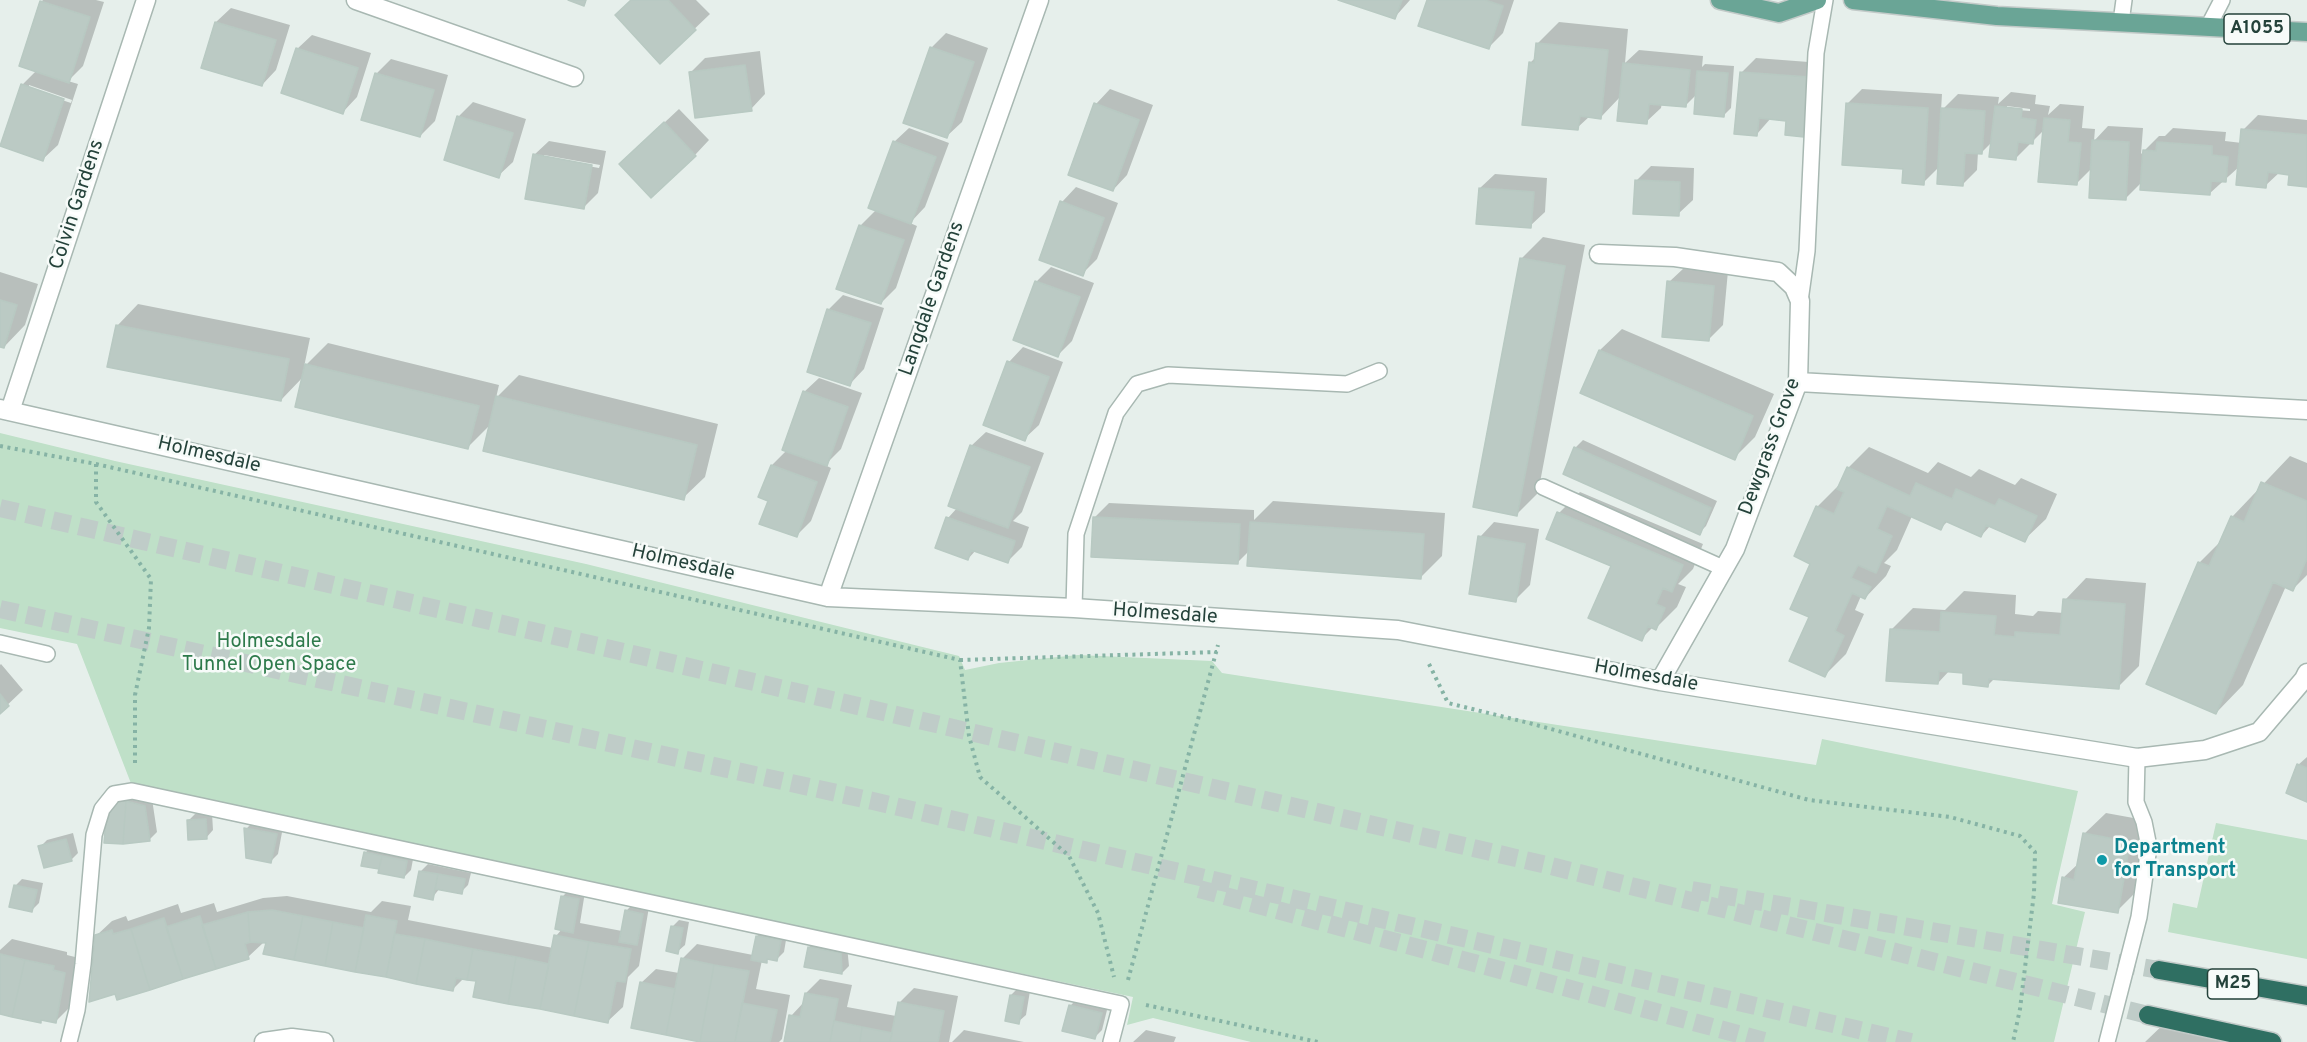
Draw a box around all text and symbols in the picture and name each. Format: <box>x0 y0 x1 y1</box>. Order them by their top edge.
road number: A1055 <box>2224 14 2290 44</box>
street label: Colvin Gardens <box>46 137 110 273</box>
street label: Langdale Gardens <box>895 219 971 379</box>
street label: Dewgrass Grove <box>1735 375 1807 519</box>
street label: Holmesdale <box>155 432 263 480</box>
street label: Holmesdale <box>629 540 737 588</box>
street label: Holmesdale <box>1112 599 1218 631</box>
park label: Holmesdale Tunnel Open Space <box>182 631 356 678</box>
street label: Holmesdale <box>1592 656 1700 698</box>
place label: Department for Transport <box>2114 837 2236 884</box>
marker: Department for Transport <box>2095 853 2109 867</box>
road number: M25 <box>2208 969 2258 999</box>

